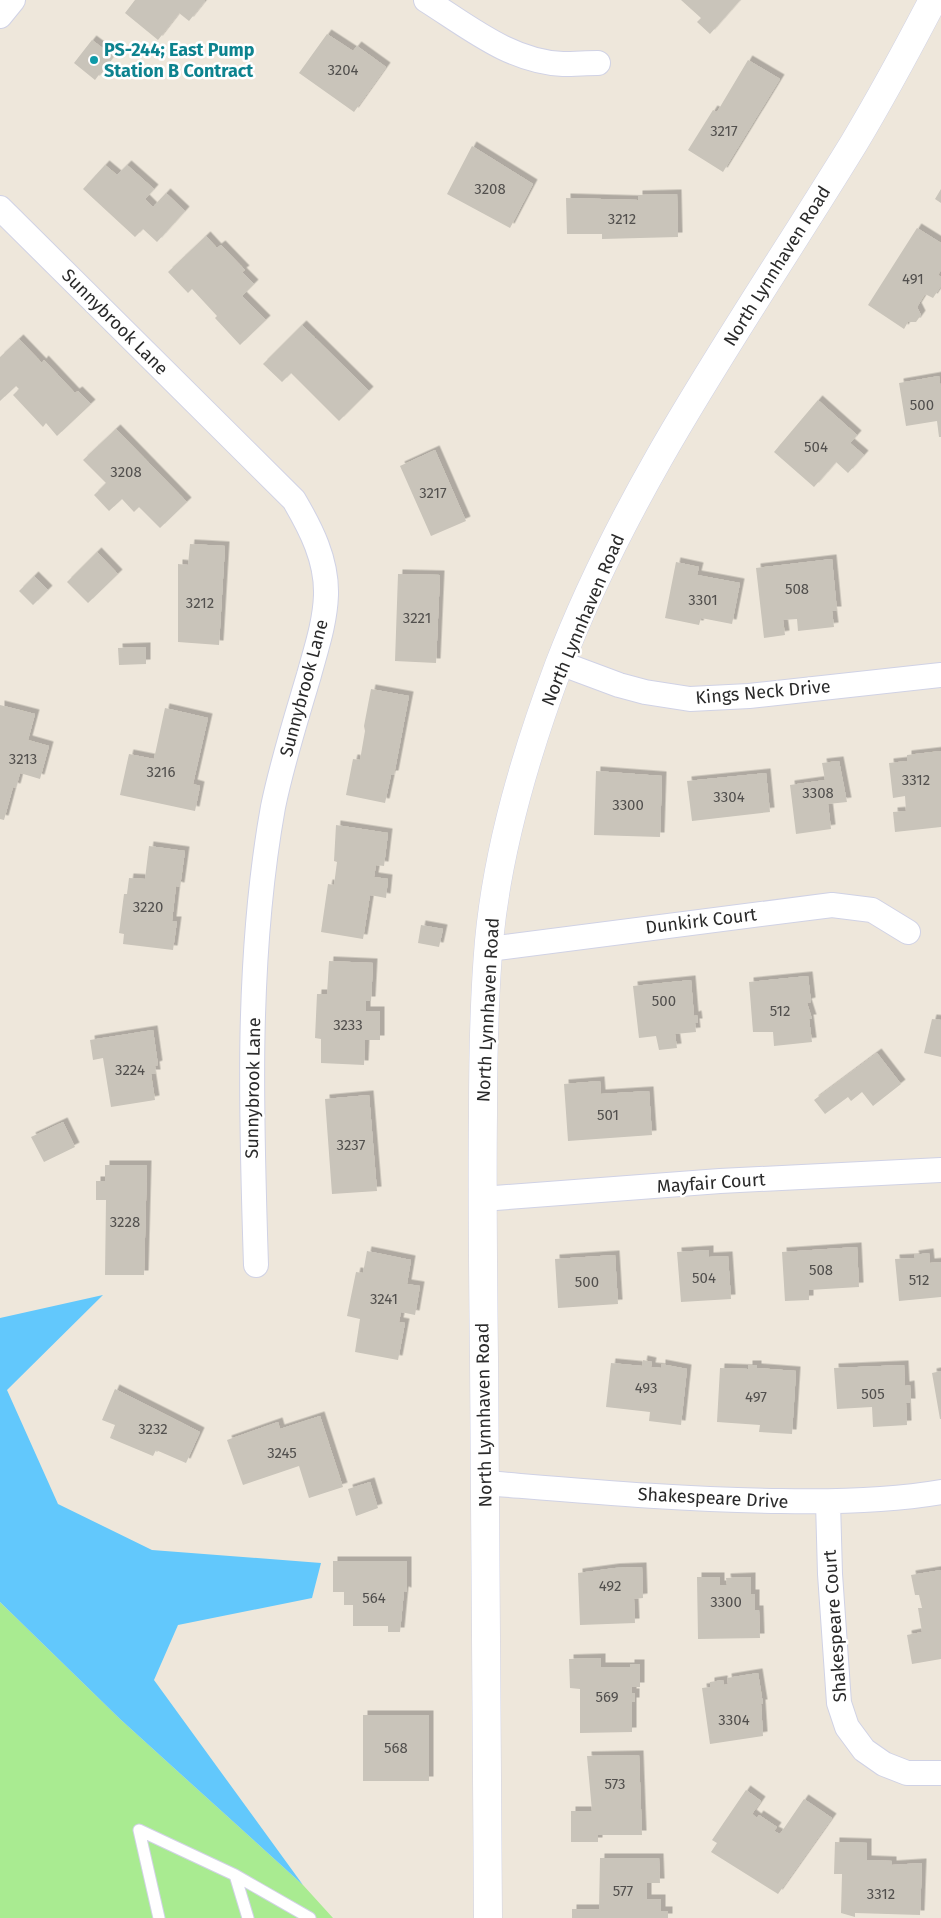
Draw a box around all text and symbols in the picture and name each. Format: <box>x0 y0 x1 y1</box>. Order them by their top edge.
place label: PS-244; East Pump Station B Contract <box>104 39 255 82</box>
marker: PS-244; East Pump Station B Contract <box>88 54 100 66</box>
house number: 3204 <box>327 61 359 79</box>
house number: 3217 <box>710 122 738 140</box>
house number: 3208 <box>474 180 506 198</box>
street label: North Lynnhaven Road <box>719 182 835 350</box>
house number: 3212 <box>608 210 636 228</box>
street label: Sunnybrook Lane <box>57 264 173 380</box>
house number: 491 <box>902 270 924 288</box>
house number: 500 <box>910 396 934 414</box>
house number: 504 <box>804 438 828 456</box>
house number: 3208 <box>110 463 142 481</box>
house number: 3217 <box>419 484 447 502</box>
street label: North Lynnhaven Road <box>537 531 629 709</box>
house number: 508 <box>785 580 809 598</box>
house number: 3301 <box>688 591 718 609</box>
house number: 3212 <box>186 594 214 612</box>
house number: 3221 <box>403 609 431 627</box>
street label: Sunnybrook Lane <box>275 617 333 759</box>
street label: Kings Neck Drive <box>695 675 831 709</box>
house number: 3213 <box>9 750 37 768</box>
house number: 3216 <box>147 763 175 781</box>
house number: 3312 <box>902 771 930 789</box>
house number: 3308 <box>802 784 834 802</box>
house number: 3304 <box>713 788 745 806</box>
house number: 3300 <box>612 796 644 814</box>
house number: 3220 <box>133 898 163 916</box>
street label: Dunkirk Court <box>644 903 758 939</box>
street label: North Lynnhaven Road <box>472 917 504 1103</box>
house number: 500 <box>652 992 676 1010</box>
house number: 512 <box>770 1002 790 1020</box>
house number: 3233 <box>333 1016 363 1034</box>
street label: Sunnybrook Lane <box>241 1017 265 1159</box>
house number: 3224 <box>115 1061 145 1079</box>
house number: 501 <box>597 1106 619 1124</box>
house number: 3237 <box>337 1136 366 1154</box>
street label: Mayfair Court <box>656 1168 767 1198</box>
house number: 3228 <box>110 1213 140 1231</box>
house number: 508 <box>809 1261 833 1279</box>
house number: 504 <box>692 1269 716 1287</box>
house number: 512 <box>909 1271 929 1289</box>
house number: 500 <box>575 1273 599 1291</box>
house number: 3241 <box>370 1290 398 1308</box>
street label: North Lynnhaven Road <box>471 1322 497 1508</box>
house number: 493 <box>635 1379 657 1397</box>
house number: 505 <box>861 1385 885 1403</box>
house number: 497 <box>745 1388 767 1406</box>
house number: 3232 <box>138 1420 168 1438</box>
house number: 3245 <box>267 1444 297 1462</box>
street label: Shakespeare Drive <box>637 1483 789 1513</box>
street label: Shakespeare Court <box>819 1549 851 1703</box>
house number: 492 <box>599 1577 621 1595</box>
house number: 564 <box>362 1589 386 1607</box>
house number: 3300 <box>710 1593 742 1611</box>
house number: 569 <box>595 1688 619 1706</box>
house number: 3304 <box>718 1711 750 1729</box>
house number: 568 <box>384 1739 408 1757</box>
house number: 573 <box>604 1775 626 1793</box>
house number: 577 <box>613 1882 634 1900</box>
house number: 3312 <box>867 1885 895 1903</box>

